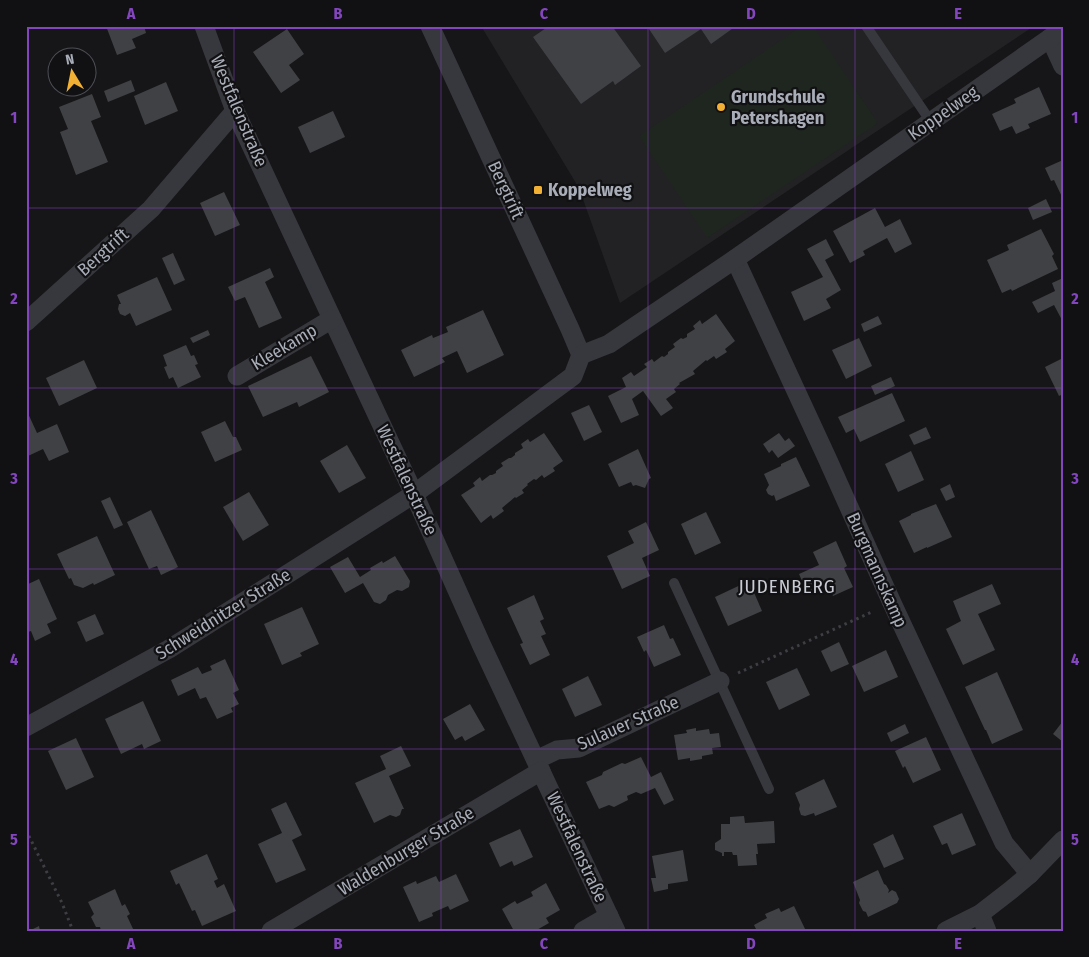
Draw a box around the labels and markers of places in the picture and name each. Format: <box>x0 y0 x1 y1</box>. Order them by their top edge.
place label: Grundschule Petershagen <box>731 86 825 129</box>
marker: Grundschule Petershagen <box>715 101 727 113</box>
place label: Koppelweg <box>548 179 632 201</box>
marker: Koppelweg <box>532 184 544 196</box>

